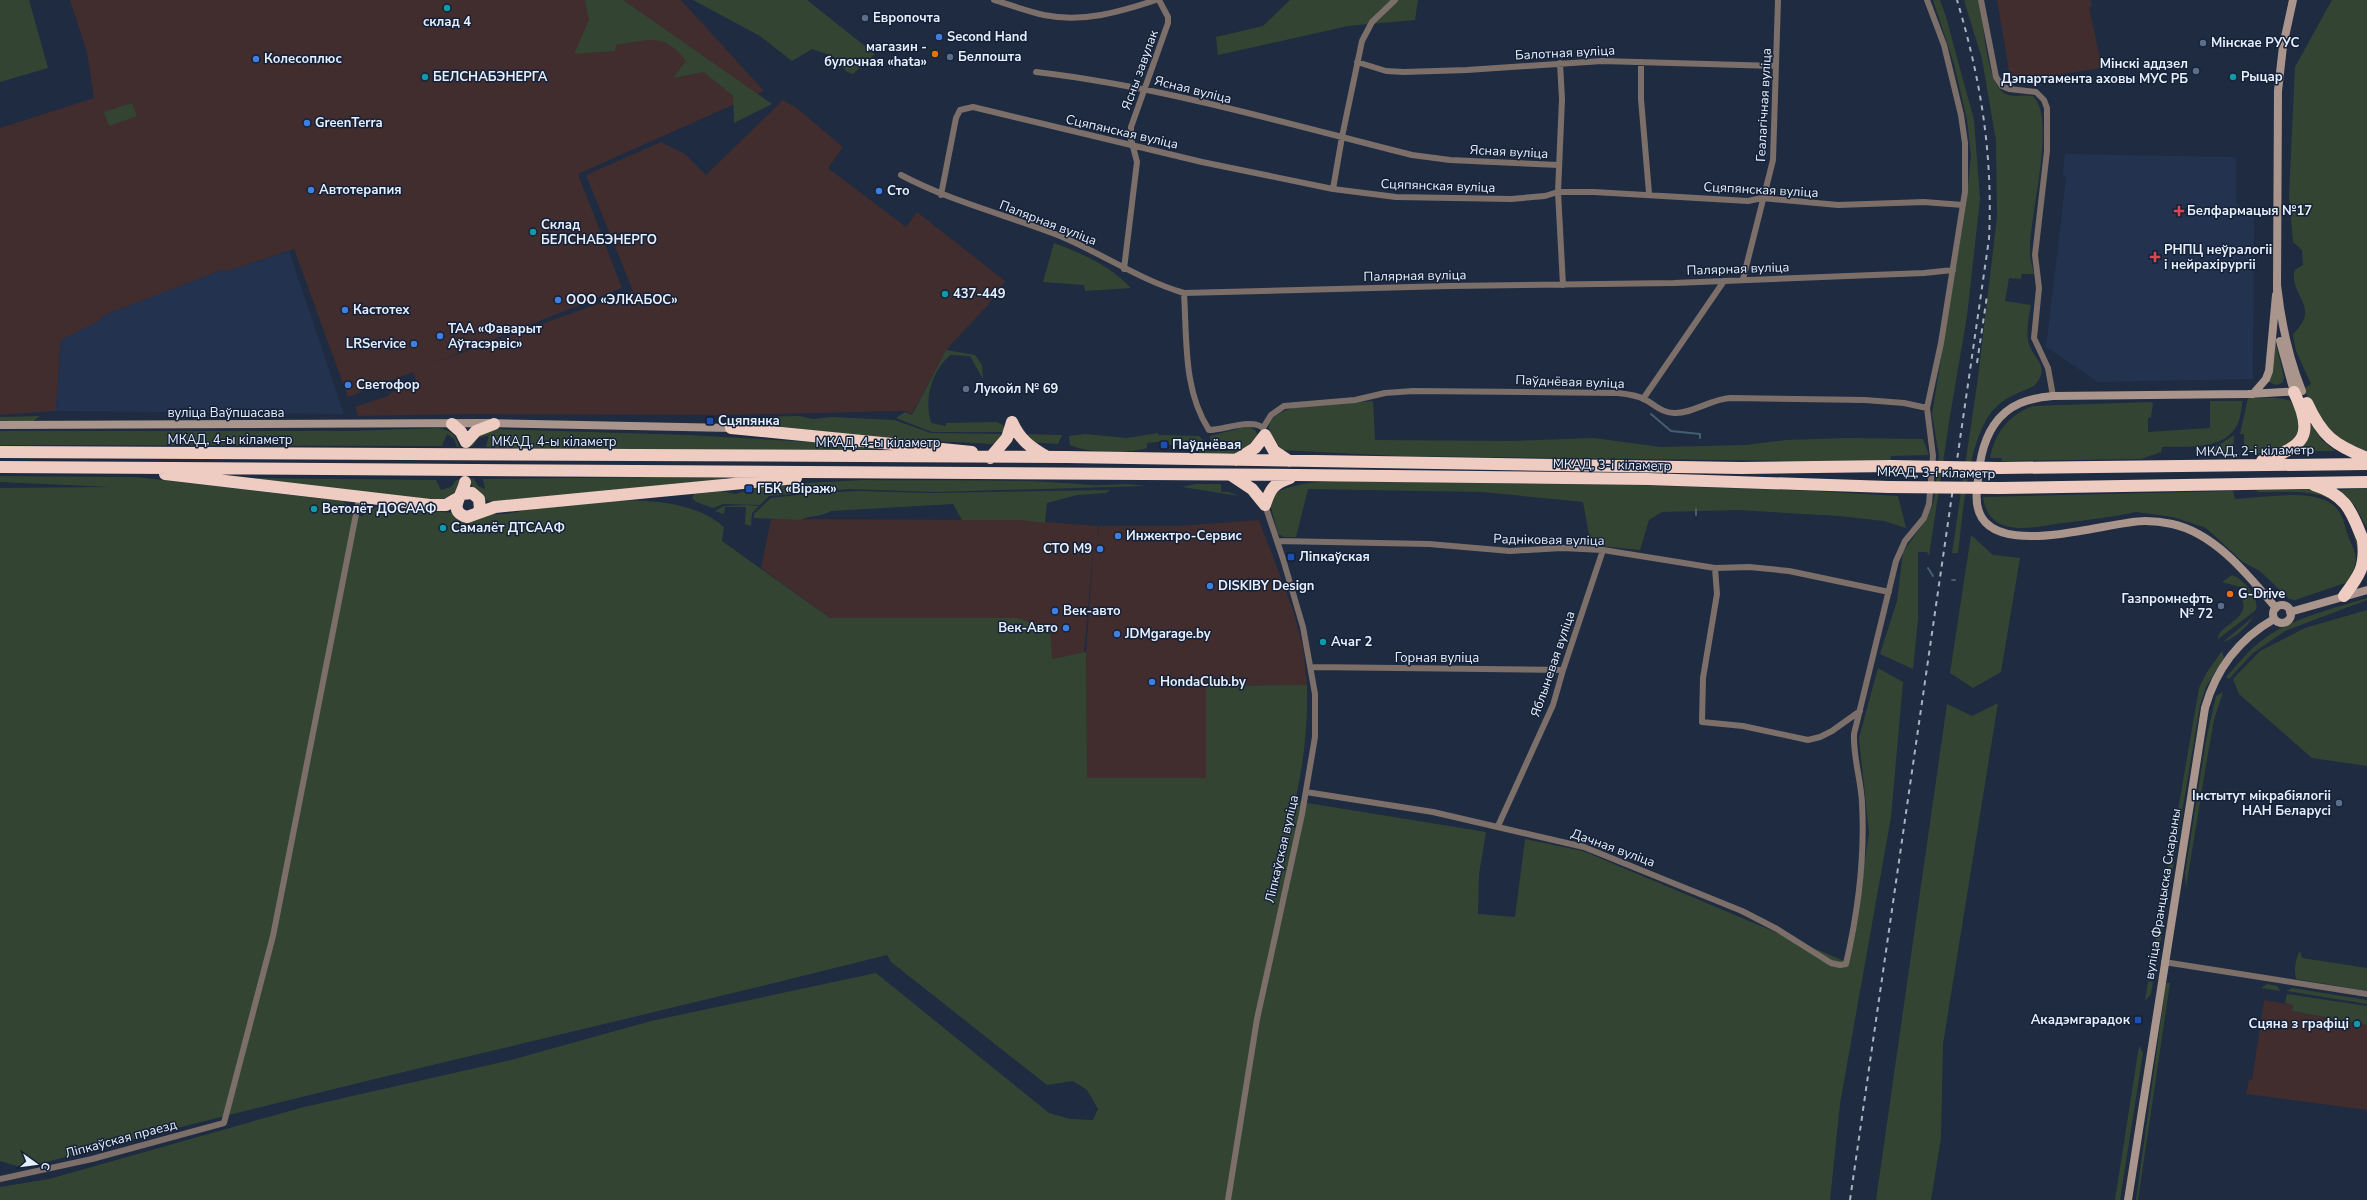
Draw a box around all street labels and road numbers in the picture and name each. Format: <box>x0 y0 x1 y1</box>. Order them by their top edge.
street label: Ясны завулак <box>1117 27 1163 112</box>
street label: Балотная вуліца <box>1515 41 1615 65</box>
street label: Геалагічная вуліца <box>1752 48 1776 162</box>
street label: Ясная вуліца <box>1153 72 1233 108</box>
street label: Сцяпянская вуліца <box>1064 110 1180 154</box>
street label: Ясная вуліца <box>1469 141 1549 163</box>
street label: Сцяпянская вуліца <box>1380 175 1496 197</box>
street label: Сцяпянская вуліца <box>1703 178 1819 202</box>
street label: Палярная вуліца <box>997 196 1099 250</box>
street label: Палярная вуліца <box>1686 258 1790 280</box>
street label: Палярная вуліца <box>1363 266 1467 286</box>
street label: Паўднёвая вуліца <box>1515 371 1625 393</box>
street label: вуліца Ваўпшасава <box>167 404 285 422</box>
street label: МКАД, 4-ы кіламетр <box>168 431 293 449</box>
street label: МКАД, 4-ы кіламетр <box>492 433 617 451</box>
street label: МКАД, 4-ы кіламетр <box>816 434 941 452</box>
street label: МКАД, 2-і кіламетр <box>2196 441 2315 461</box>
street label: МКАД, 3-і кіламетр <box>1553 455 1672 475</box>
street label: МКАД, 3-і кіламетр <box>1877 463 1996 483</box>
street label: Радніковая вуліца <box>1493 530 1605 550</box>
street label: Яблыневая вуліца <box>1526 609 1580 719</box>
street label: Горная вуліца <box>1395 649 1479 667</box>
street label: Ліпкаўская вуліца <box>1261 793 1303 905</box>
street label: вуліца Францыска Скарыны <box>2141 807 2185 981</box>
street label: Дачная вуліца <box>1568 824 1658 872</box>
street label: Ліпкаўская праезд <box>63 1115 179 1163</box>

